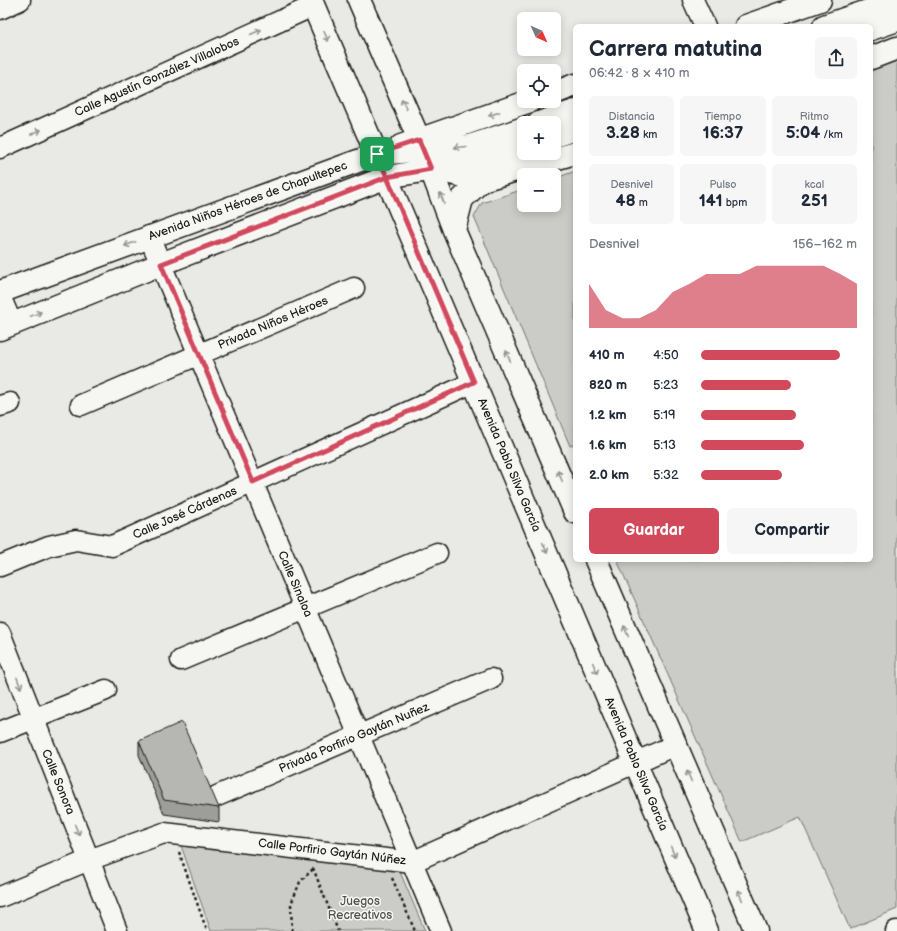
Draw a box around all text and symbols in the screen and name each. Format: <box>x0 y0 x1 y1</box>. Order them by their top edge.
north arrow <box>517 12 561 56</box>
map controls <box>517 12 561 212</box>
one-way arrow <box>249 28 261 35</box>
one-way arrow <box>323 29 330 41</box>
street label: Calle Agustín González Villalobos <box>72 34 242 120</box>
text: Carrera matutina <box>589 36 762 63</box>
button: share <box>815 37 857 79</box>
button: locate <box>517 64 561 108</box>
text: 06:42 · 8 × 410 m <box>589 65 689 81</box>
one-way arrow <box>399 98 407 110</box>
text: Distancia <box>609 110 655 123</box>
text: Tiempo <box>704 110 742 123</box>
text: Ritmo <box>800 110 829 123</box>
one-way arrow <box>487 111 500 118</box>
button: + <box>517 116 561 160</box>
text: 3.28 <box>606 123 640 143</box>
text: 16:37 <box>703 123 743 143</box>
text: 5:04 <box>786 123 820 143</box>
one-way arrow <box>29 128 41 135</box>
text: km <box>640 128 657 141</box>
text: /km <box>820 128 843 141</box>
pin <box>360 137 394 171</box>
icon: arrive <box>366 143 388 165</box>
one-way arrow <box>454 144 467 151</box>
street label: Avenida Niños Héroes de Chapultepec <box>147 158 349 244</box>
button: − <box>517 168 561 212</box>
text: Desnivel <box>610 178 653 191</box>
text: Pulso <box>709 178 737 191</box>
text: kcal <box>804 178 824 191</box>
text: 48 <box>616 191 636 211</box>
text: 141 <box>699 191 723 211</box>
text: 251 <box>801 191 828 211</box>
one-way arrow <box>437 192 445 204</box>
text: m <box>636 196 648 209</box>
text: bpm <box>723 196 747 209</box>
text: Desnivel <box>589 236 639 252</box>
text: 156–162 m <box>793 236 857 252</box>
one-way arrow <box>124 240 136 248</box>
street label: Privada Niños Héroes <box>216 293 330 353</box>
one-way arrow <box>30 310 42 317</box>
text: 410 m <box>589 347 625 363</box>
text: 4:50 <box>653 347 679 363</box>
one-way arrow <box>504 351 512 363</box>
text: 820 m <box>589 377 627 393</box>
text: 5:23 <box>653 377 678 393</box>
street label: Avenida Pablo Silva García <box>474 396 544 534</box>
text: 1.2 km <box>589 407 627 423</box>
text: 5:19 <box>653 407 676 423</box>
text: 1.6 km <box>589 437 627 453</box>
text: 5:13 <box>653 437 676 453</box>
text: 2.0 km <box>589 467 629 483</box>
text: 5:32 <box>653 467 679 483</box>
one-way arrow <box>555 470 563 482</box>
street label: Calle José Cárdenas <box>131 483 239 543</box>
button: Guardar <box>589 508 719 554</box>
button: Compartir <box>727 508 857 554</box>
one-way arrow <box>541 542 549 554</box>
street label: Calle Sinaloa <box>274 549 316 620</box>
one-way arrow <box>622 625 629 637</box>
one-way arrow <box>592 662 600 674</box>
one-way arrow <box>16 676 24 688</box>
street label: Avenida Pablo Silva García <box>601 695 671 833</box>
street label: Privada Porfirio Gaytán Nuñez <box>277 699 432 776</box>
street label: Calle Sonora <box>38 747 78 817</box>
one-way arrow <box>684 770 692 782</box>
one-way arrow <box>74 823 82 835</box>
street label: Calle Porfirio Gaytán Núñez <box>257 835 407 869</box>
one-way arrow <box>670 846 678 858</box>
one-way arrow <box>736 890 743 902</box>
park label: Juegos Recreativos <box>328 894 392 923</box>

